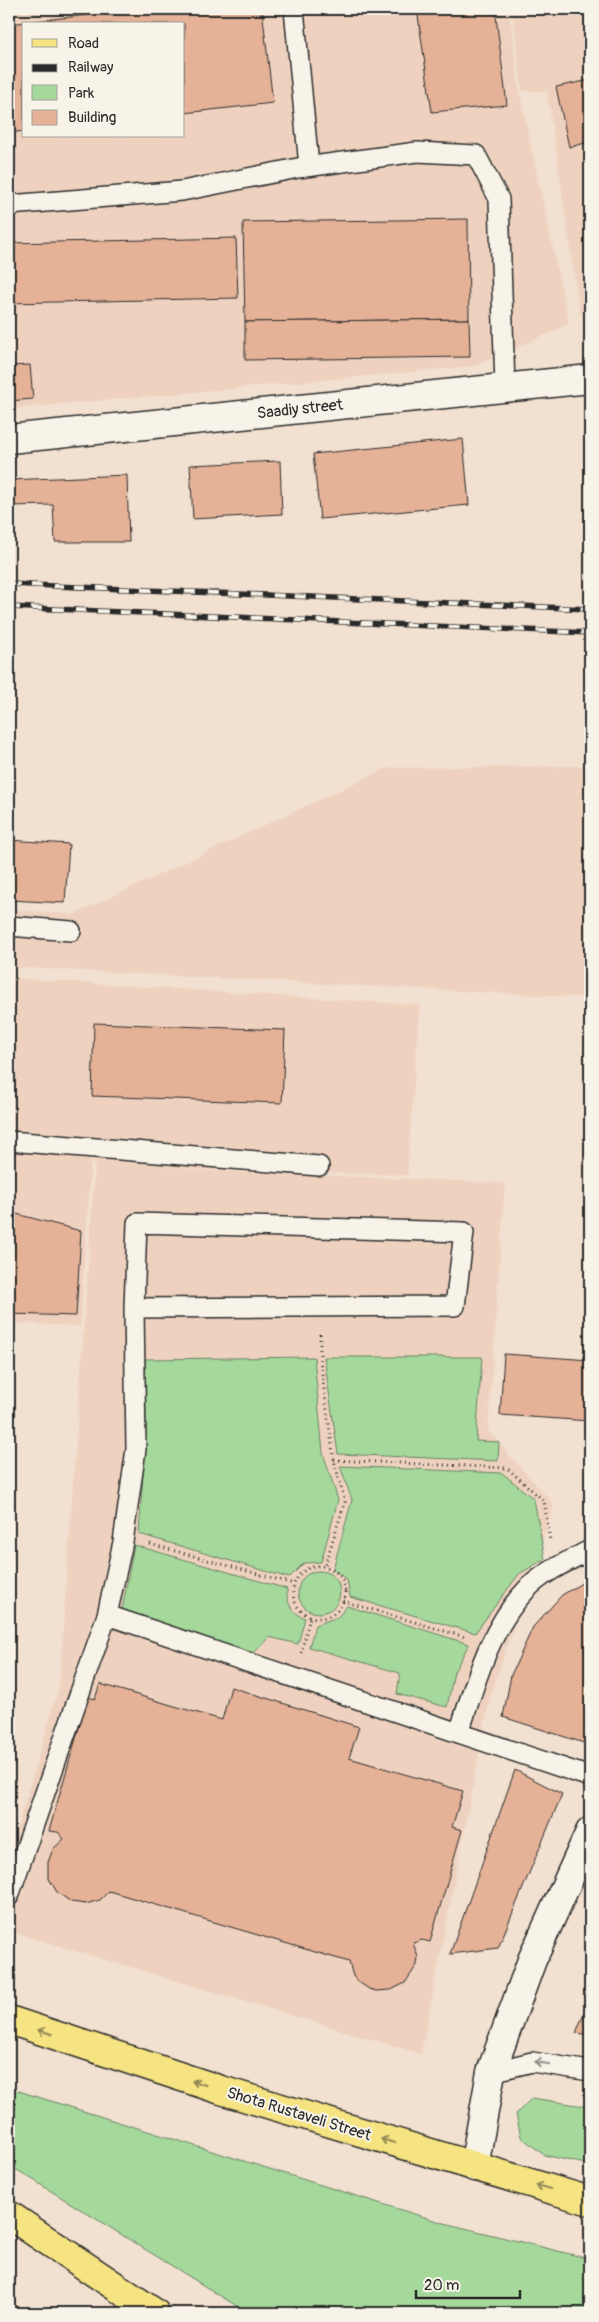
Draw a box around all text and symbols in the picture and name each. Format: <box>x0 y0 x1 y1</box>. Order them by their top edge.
legend <box>22 22 185 138</box>
text: Road <box>68 34 99 53</box>
text: Railway <box>68 58 114 77</box>
text: Park <box>68 84 95 103</box>
text: Building <box>68 108 116 127</box>
street label: Saadiy street <box>256 394 345 423</box>
one-way arrow <box>37 2027 53 2036</box>
one-way arrow <box>535 2058 551 2068</box>
one-way arrow <box>192 2078 207 2087</box>
street label: Shota Rustaveli Street <box>224 2083 374 2146</box>
one-way arrow <box>380 2135 396 2145</box>
one-way arrow <box>536 2182 552 2192</box>
scale bar <box>416 2267 520 2299</box>
text: 20 m <box>424 2276 459 2295</box>

